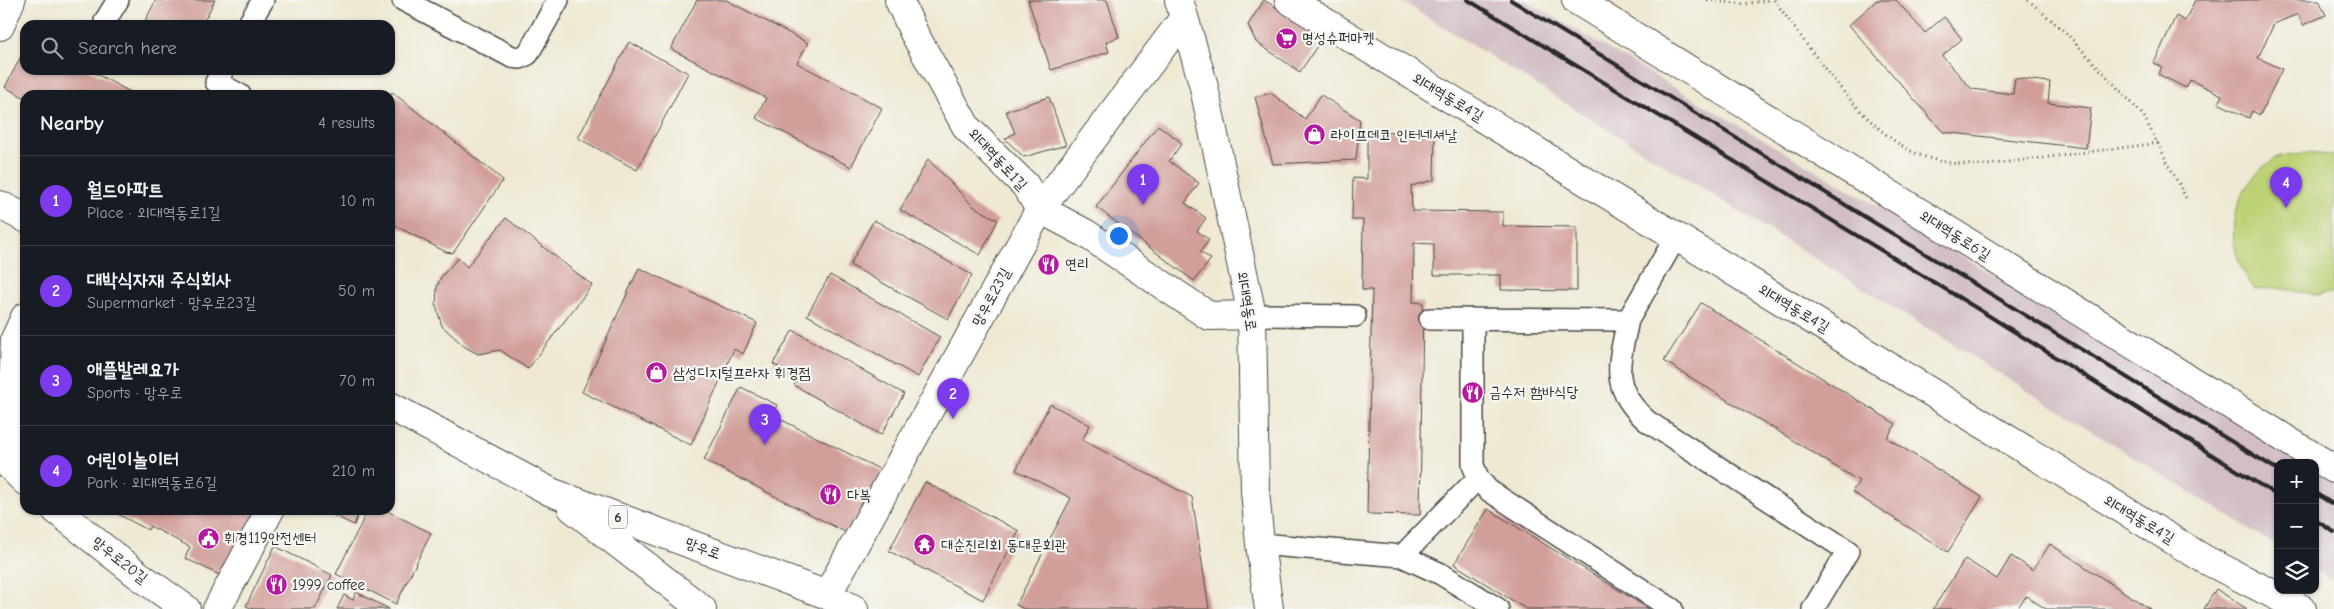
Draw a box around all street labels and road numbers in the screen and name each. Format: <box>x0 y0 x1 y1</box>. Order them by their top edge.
street label: 외대역동로4길 <box>1409 69 1487 125</box>
street label: 외대역동로1길 <box>965 124 1031 194</box>
street label: 외대역동로6길 <box>1916 206 1994 264</box>
street label: 망우로23길 <box>968 265 1014 329</box>
street label: 외대역동로 <box>1233 270 1261 332</box>
street label: 외대역동로4길 <box>1755 280 1833 336</box>
street label: 외대역동로4길 <box>2100 491 2178 547</box>
road number: 6 <box>609 506 627 528</box>
street label: 망우로20길 <box>89 533 151 587</box>
street label: 망우로 <box>683 533 723 563</box>

